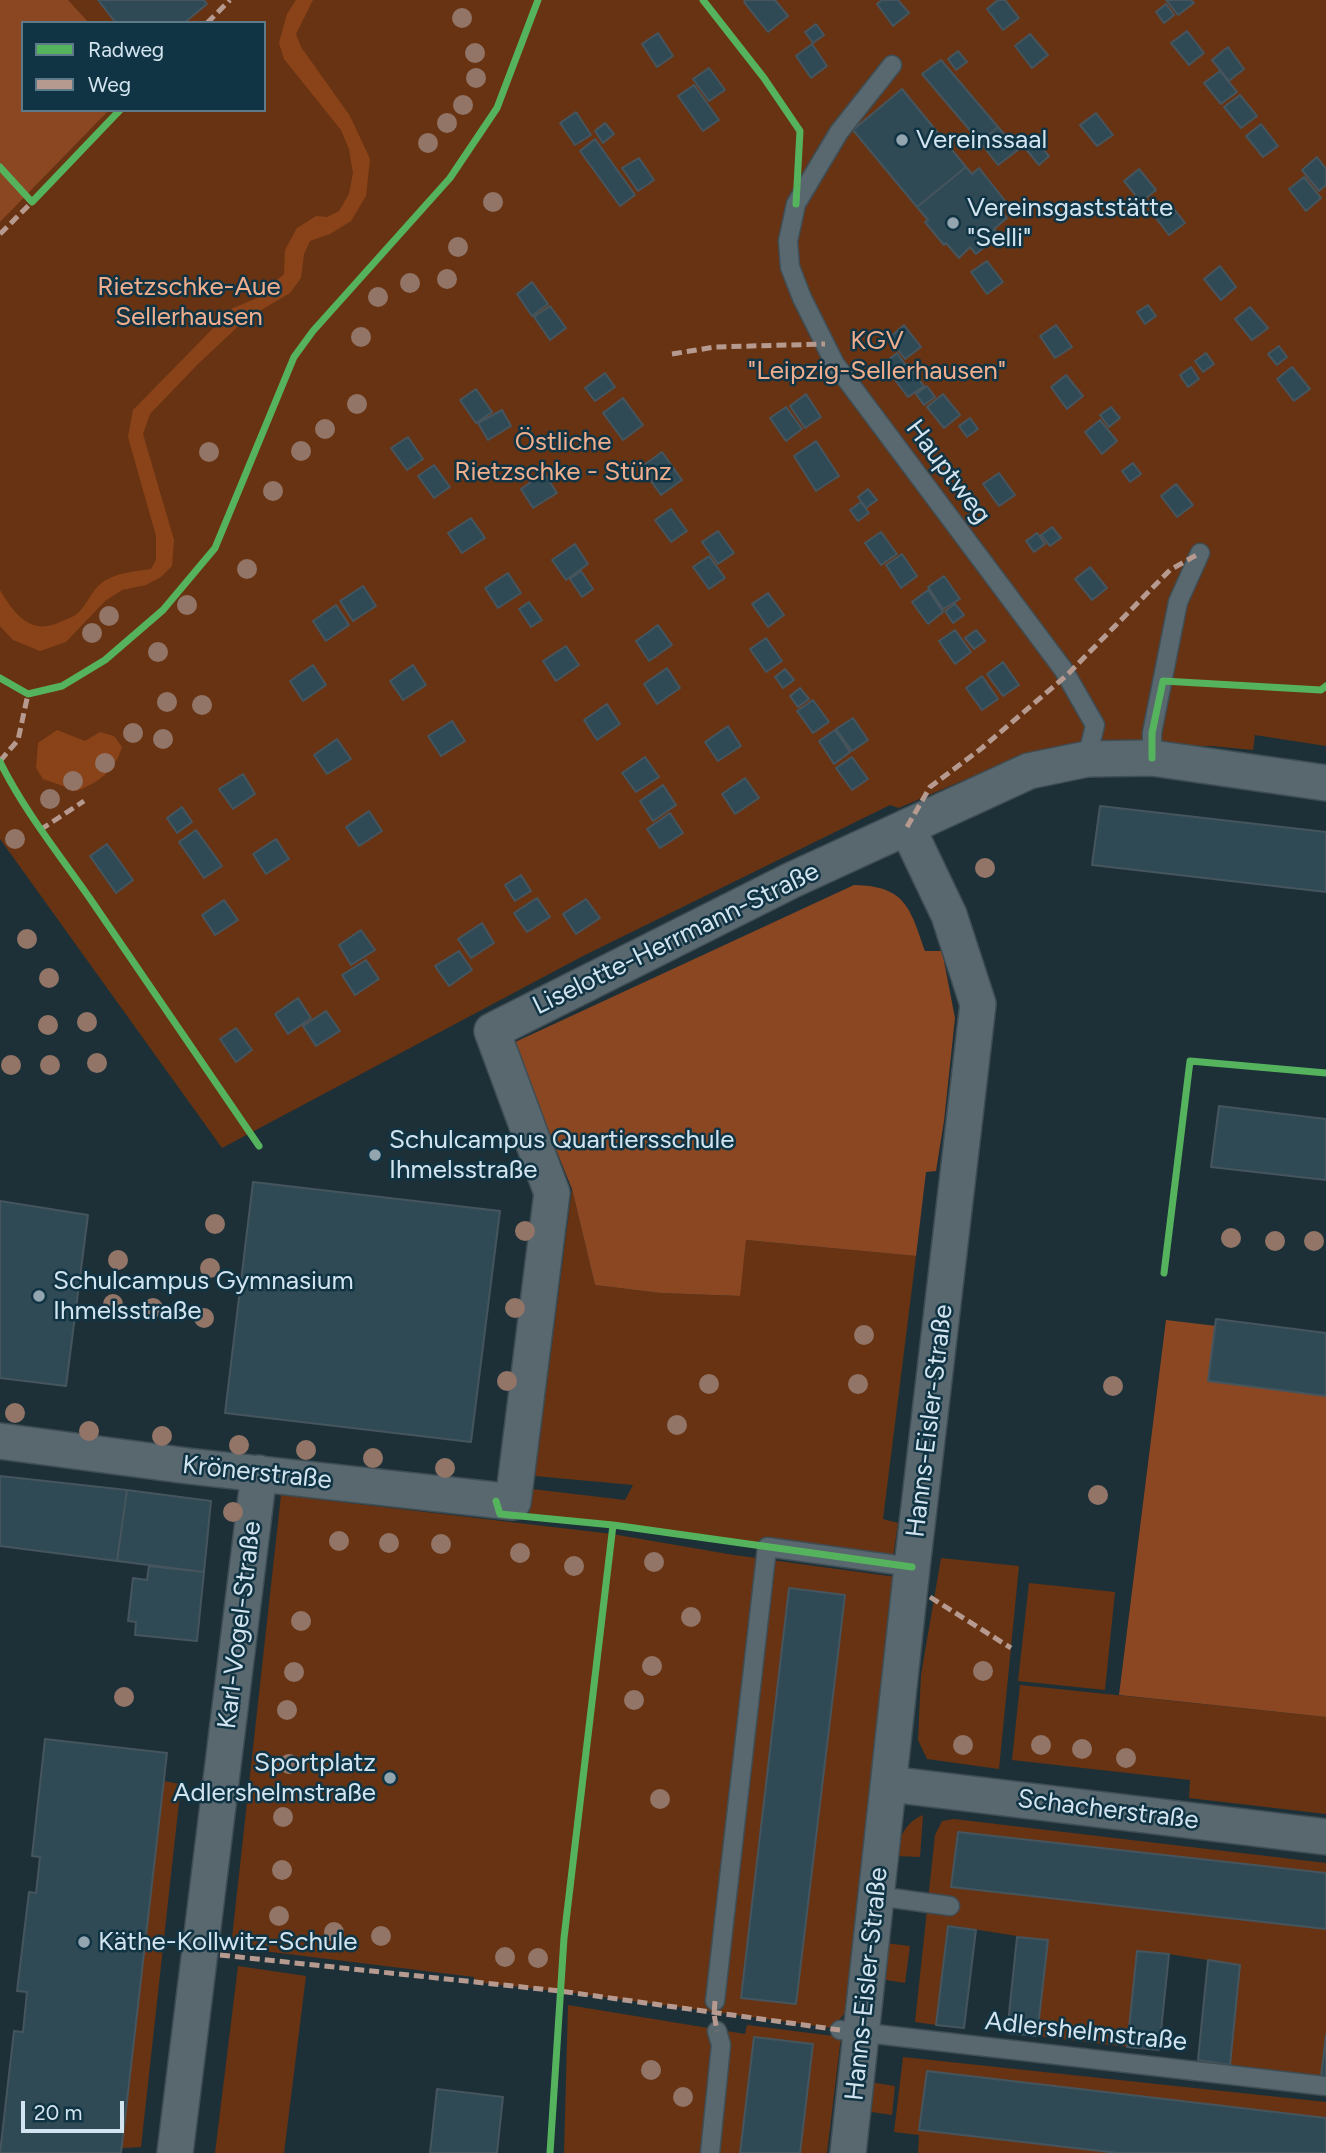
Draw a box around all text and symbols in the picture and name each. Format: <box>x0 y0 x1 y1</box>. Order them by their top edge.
legend <box>21 21 266 112</box>
text: Radweg <box>88 37 164 62</box>
text: Weg <box>88 72 131 97</box>
place label: Vereinssaal <box>916 124 1047 156</box>
marker: Vereinssaal <box>894 132 910 148</box>
place label: Vereinsgaststätte "Selli" <box>967 192 1173 254</box>
marker: Vereinsgaststätte "Selli" <box>945 215 961 231</box>
park label: Rietzschke-Aue Sellerhausen <box>97 271 281 332</box>
park label: KGV "Leipzig-Sellerhausen" <box>748 325 1006 386</box>
street label: Hauptweg <box>899 414 997 530</box>
park label: Östliche Rietzschke - Stünz <box>454 426 672 488</box>
street label: Liselotte-Herrmann-Straße <box>528 856 824 1022</box>
place label: Schulcampus Quartiersschule Ihmelsstraße <box>389 1124 735 1186</box>
marker: Schulcampus Quartiersschule Ihmelsstraße <box>367 1147 383 1163</box>
place label: Schulcampus Gymnasium Ihmelsstraße <box>53 1265 354 1326</box>
marker: Schulcampus Gymnasium Ihmelsstraße <box>31 1288 47 1304</box>
street label: Hanns-Eisler-Straße <box>900 1303 960 1539</box>
street label: Krönerstraße <box>181 1450 333 1496</box>
street label: Karl-Vogel-Straße <box>212 1519 268 1731</box>
place label: Sportplatz Adlershelmstraße <box>173 1747 376 1809</box>
marker: Sportplatz Adlershelmstraße <box>382 1770 398 1786</box>
street label: Schacherstraße <box>1016 1783 1200 1837</box>
street label: Hanns-Eisler-Straße <box>839 1866 895 2102</box>
place label: Käthe-Kollwitz-Schule <box>98 1926 357 1958</box>
marker: Käthe-Kollwitz-Schule <box>76 1934 92 1950</box>
street label: Adlershelmstraße <box>983 2006 1189 2058</box>
scale bar <box>24 2086 128 2130</box>
text: 20 m <box>34 2100 82 2125</box>

